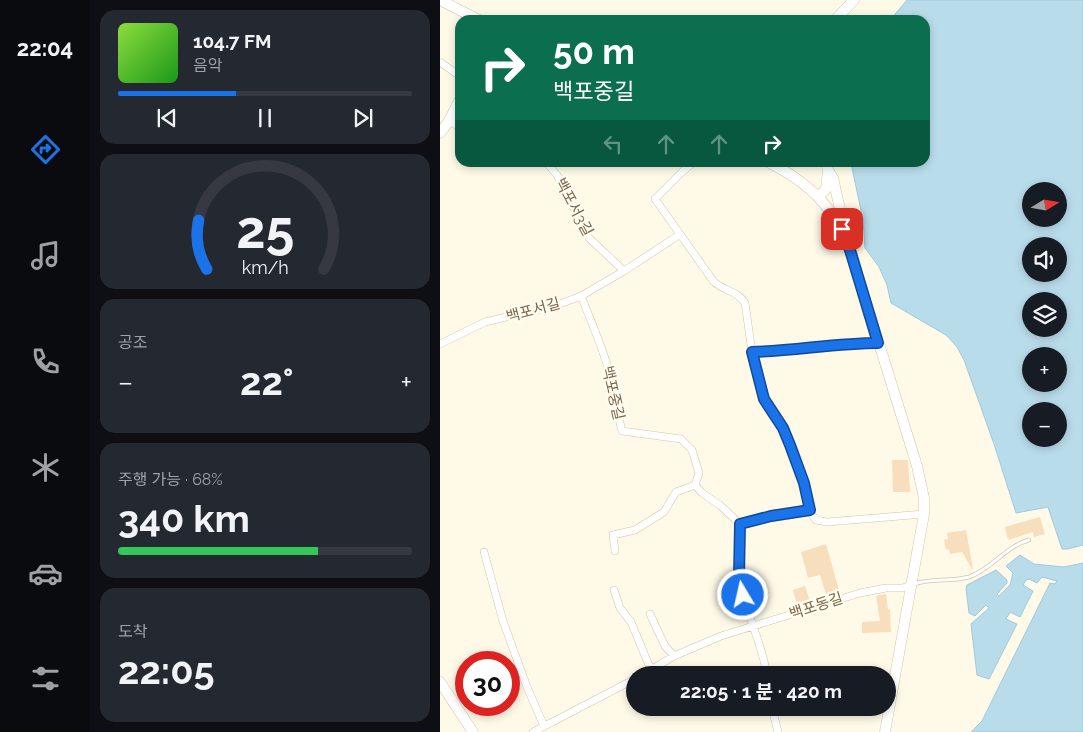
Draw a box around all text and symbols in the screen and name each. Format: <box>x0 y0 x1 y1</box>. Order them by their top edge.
text: 104.7 FM <box>193 30 271 52</box>
text: 50 m <box>553 31 635 72</box>
text: 22:04 <box>17 35 73 61</box>
icon: right <box>470 35 535 100</box>
text: 음악 <box>193 56 222 75</box>
text: 백포중길 <box>553 78 634 104</box>
icon: previous <box>153 104 181 132</box>
icon: pause <box>251 104 279 132</box>
icon: next <box>349 104 377 132</box>
icon: left <box>599 130 627 158</box>
icon: ahead <box>652 130 680 158</box>
icon: ahead <box>705 130 733 158</box>
icon: right <box>758 130 786 158</box>
icon: directions <box>28 132 63 167</box>
street label: 백포서3길 <box>551 175 597 239</box>
north arrow <box>1022 182 1068 228</box>
map controls <box>1022 182 1067 447</box>
text: 25 <box>236 199 294 260</box>
pin <box>821 208 863 250</box>
icon: arrive <box>828 215 856 243</box>
button: sound <box>1022 237 1067 282</box>
icon: music <box>28 238 63 273</box>
text: km/h <box>241 257 289 278</box>
button: layers <box>1022 292 1067 337</box>
street label: 백포서길 <box>504 294 562 326</box>
text: 공조 <box>118 333 147 352</box>
icon: phone <box>28 344 63 379</box>
button: + <box>1022 347 1067 392</box>
text: 22° <box>240 359 293 404</box>
street label: 백포중길 <box>598 364 628 422</box>
text: − <box>118 366 133 399</box>
text: + <box>400 366 412 399</box>
button: − <box>1022 402 1067 447</box>
icon: climate <box>28 450 63 485</box>
text: 주행 가능 · 68% <box>118 470 223 489</box>
text: 340 km <box>118 496 250 541</box>
icon: car <box>28 556 63 591</box>
position arrow <box>716 568 768 620</box>
street label: 백포동길 <box>787 589 845 623</box>
text: 도착 <box>118 622 147 641</box>
text: 22:05 <box>118 648 215 693</box>
speed limit sign: 30 <box>455 651 520 716</box>
icon: filters <box>28 661 63 696</box>
text: 22:05 · 1 분 · 420 m <box>680 680 842 702</box>

